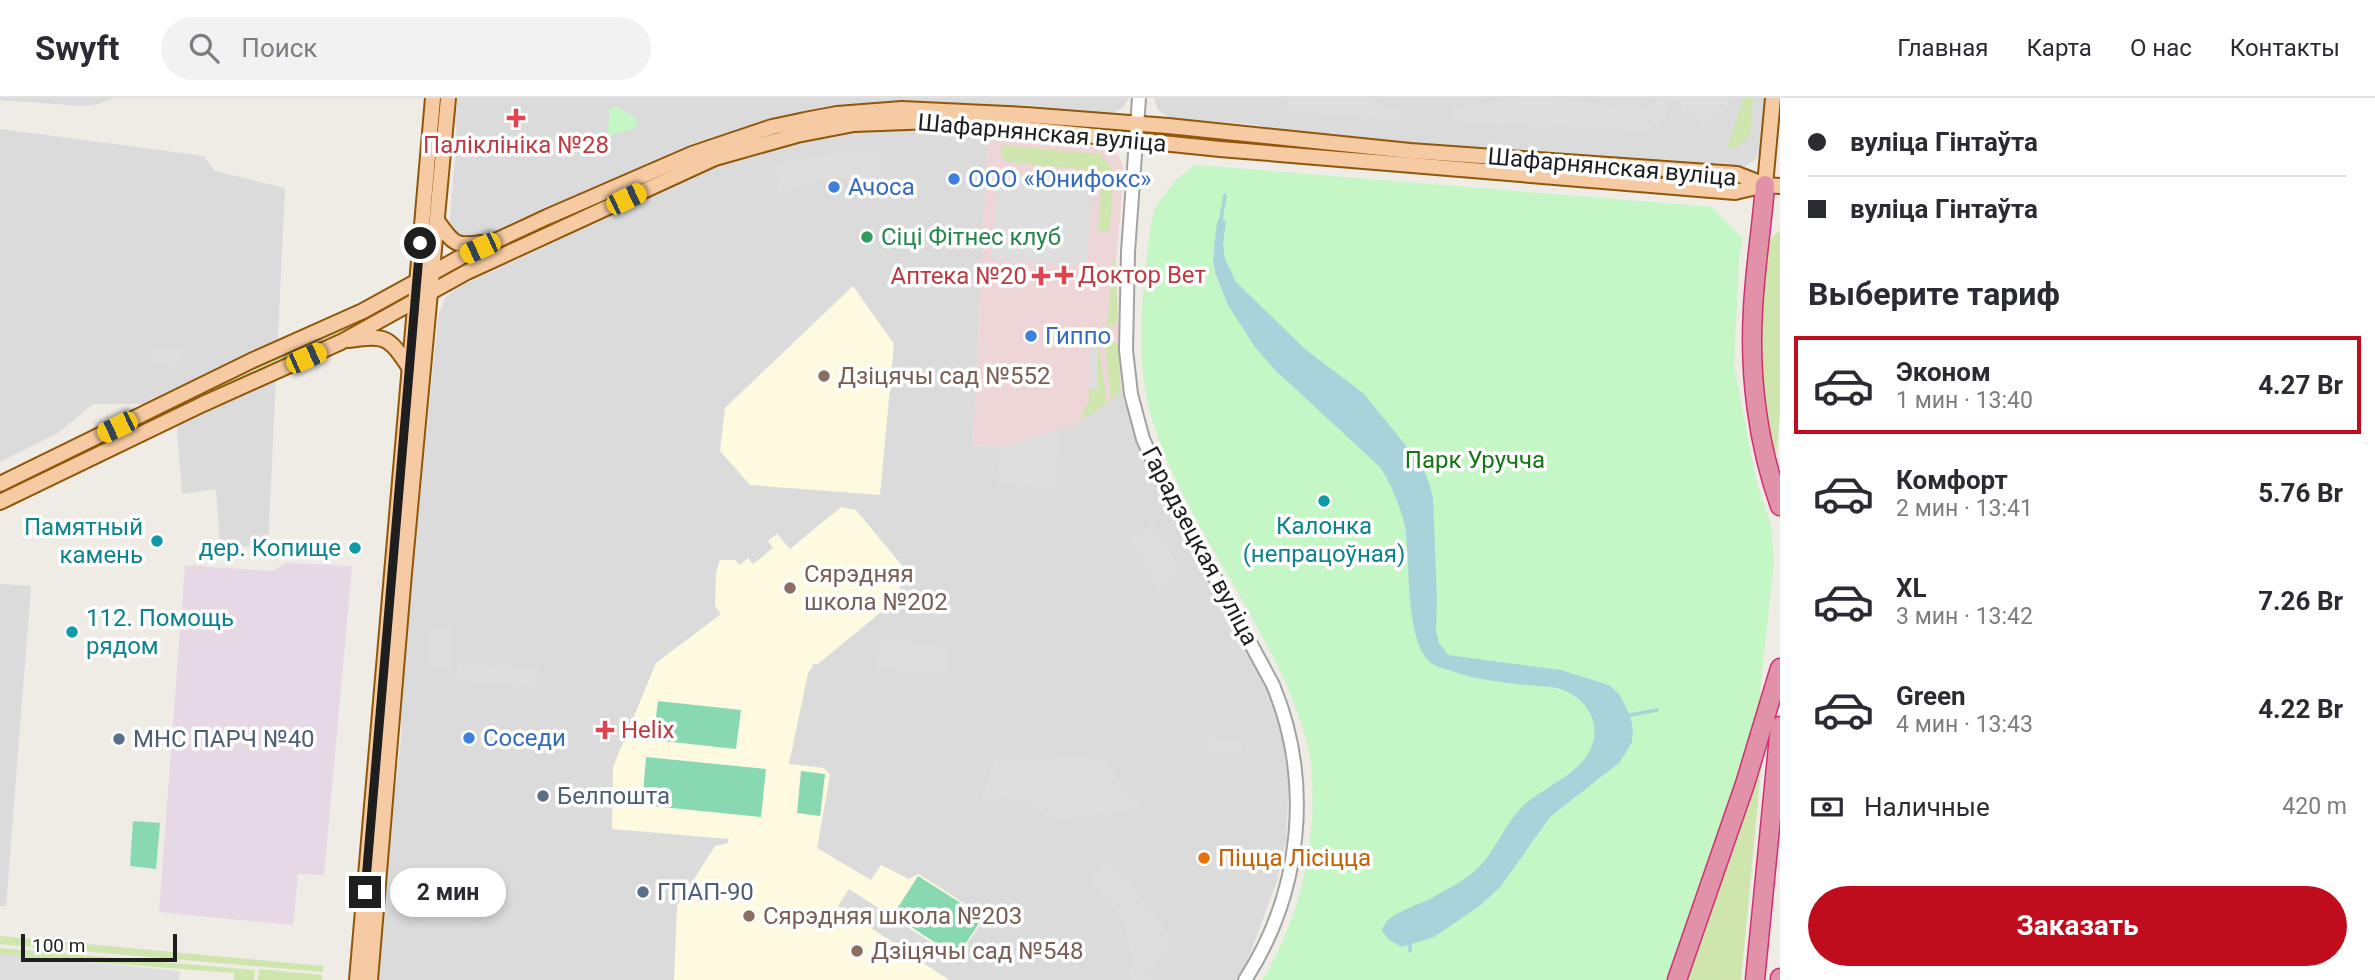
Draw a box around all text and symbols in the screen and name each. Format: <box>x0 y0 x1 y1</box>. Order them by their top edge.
search box <box>161 17 651 80</box>
text: Swyft <box>35 29 119 68</box>
icon: search <box>185 29 223 67</box>
text: Поиск <box>241 33 317 63</box>
text: Главная <box>1897 34 1988 62</box>
text: Карта <box>2026 34 2092 62</box>
text: О нас <box>2130 34 2192 62</box>
text: Контакты <box>2230 34 2340 62</box>
marker: Паліклініка №28 <box>506 108 526 128</box>
street label: Шафарнянская вуліца <box>916 108 1168 158</box>
text: вуліца Гінтаўта <box>1850 127 2038 157</box>
place label: Паліклініка №28 <box>423 131 609 159</box>
street label: Шафарнянская вуліца <box>1486 142 1738 192</box>
place label: ООО «Юнифокс» <box>968 165 1152 193</box>
marker: ООО «Юнифокс» <box>946 171 962 187</box>
place label: Ачоса <box>848 173 915 201</box>
marker: Ачоса <box>826 179 842 195</box>
car <box>603 180 650 218</box>
text: вуліца Гінтаўта <box>1850 194 2038 224</box>
place label: Сіці Фітнес клуб <box>881 223 1061 251</box>
route start <box>404 227 436 259</box>
marker: Сіці Фітнес клуб <box>859 229 875 245</box>
car <box>457 230 504 266</box>
place label: Доктор Вет <box>1078 261 1206 289</box>
place label: Аптека №20 <box>891 262 1027 290</box>
marker: Доктор Вет <box>1056 267 1072 283</box>
marker: Аптека №20 <box>1033 268 1049 284</box>
text: Выберите тариф <box>1808 275 2060 313</box>
place label: Гиппо <box>1045 322 1111 350</box>
marker: Гиппо <box>1023 328 1039 344</box>
car <box>283 340 330 376</box>
icon: car <box>1812 354 1875 417</box>
text: Эконом <box>1896 357 1991 387</box>
place label: Дзіцячы сад №552 <box>838 362 1050 390</box>
marker: Дзіцячы сад №552 <box>816 368 832 384</box>
text: 4.27 Br <box>2258 370 2343 400</box>
text: 1 мин · 13:40 <box>1896 387 2033 414</box>
car <box>94 408 141 446</box>
street label: Гарадзецкая вуліца <box>1136 442 1264 650</box>
park label: Парк Уручча <box>1405 446 1545 474</box>
icon: car <box>1812 462 1875 525</box>
text: Комфорт <box>1896 465 2008 495</box>
text: 5.76 Br <box>2258 478 2343 508</box>
marker: Калонка (непрацоўная) <box>1316 493 1332 509</box>
text: 2 мин · 13:41 <box>1896 495 2033 522</box>
place label: Калонка (непрацоўная) <box>1243 512 1405 568</box>
place label: Памятный камень <box>24 513 143 569</box>
marker: Памятный камень <box>149 533 165 549</box>
place label: дер. Копище <box>199 534 341 562</box>
marker: дер. Копище <box>347 540 363 556</box>
place label: Сярэдняя школа №202 <box>804 560 948 616</box>
icon: car <box>1812 570 1875 633</box>
text: XL <box>1896 573 1927 603</box>
marker: Сярэдняя школа №202 <box>782 580 798 596</box>
text: 7.26 Br <box>2258 586 2343 616</box>
text: 3 мин · 13:42 <box>1896 603 2033 630</box>
place label: 112. Помощь рядом <box>86 604 234 660</box>
marker: 112. Помощь рядом <box>64 624 80 640</box>
icon: car <box>1812 678 1875 741</box>
text: Green <box>1896 681 1966 711</box>
text: 4.22 Br <box>2258 694 2343 724</box>
text: 4 мин · 13:43 <box>1896 711 2033 738</box>
place label: Helix <box>621 716 675 744</box>
marker: Helix <box>595 720 615 740</box>
place label: Соседи <box>483 724 566 752</box>
place label: МНС ПАРЧ №40 <box>133 725 315 753</box>
marker: Соседи <box>461 730 477 746</box>
marker: МНС ПАРЧ №40 <box>111 731 127 747</box>
place label: Белпошта <box>557 782 670 810</box>
marker: Белпошта <box>535 788 551 804</box>
icon: cash <box>1808 788 1846 826</box>
text: Наличные <box>1864 792 1990 822</box>
text: 420 m <box>2282 793 2347 820</box>
place label: Піцца Лісіцца <box>1218 844 1371 872</box>
marker: Піцца Лісіцца <box>1196 850 1212 866</box>
callout: 2 мин <box>390 868 505 916</box>
route end <box>349 876 381 908</box>
place label: ГПАП-90 <box>657 878 754 906</box>
text: 2 мин <box>417 879 479 906</box>
marker: ГПАП-90 <box>635 884 651 900</box>
button: Заказать <box>1808 886 2347 966</box>
place label: Сярэдняя школа №203 <box>763 902 1022 930</box>
marker: Сярэдняя школа №203 <box>741 908 757 924</box>
scale bar <box>21 931 177 963</box>
text: 100 m <box>32 934 85 957</box>
place label: Дзіцячы сад №548 <box>871 937 1083 965</box>
marker: Дзіцячы сад №548 <box>849 943 865 959</box>

